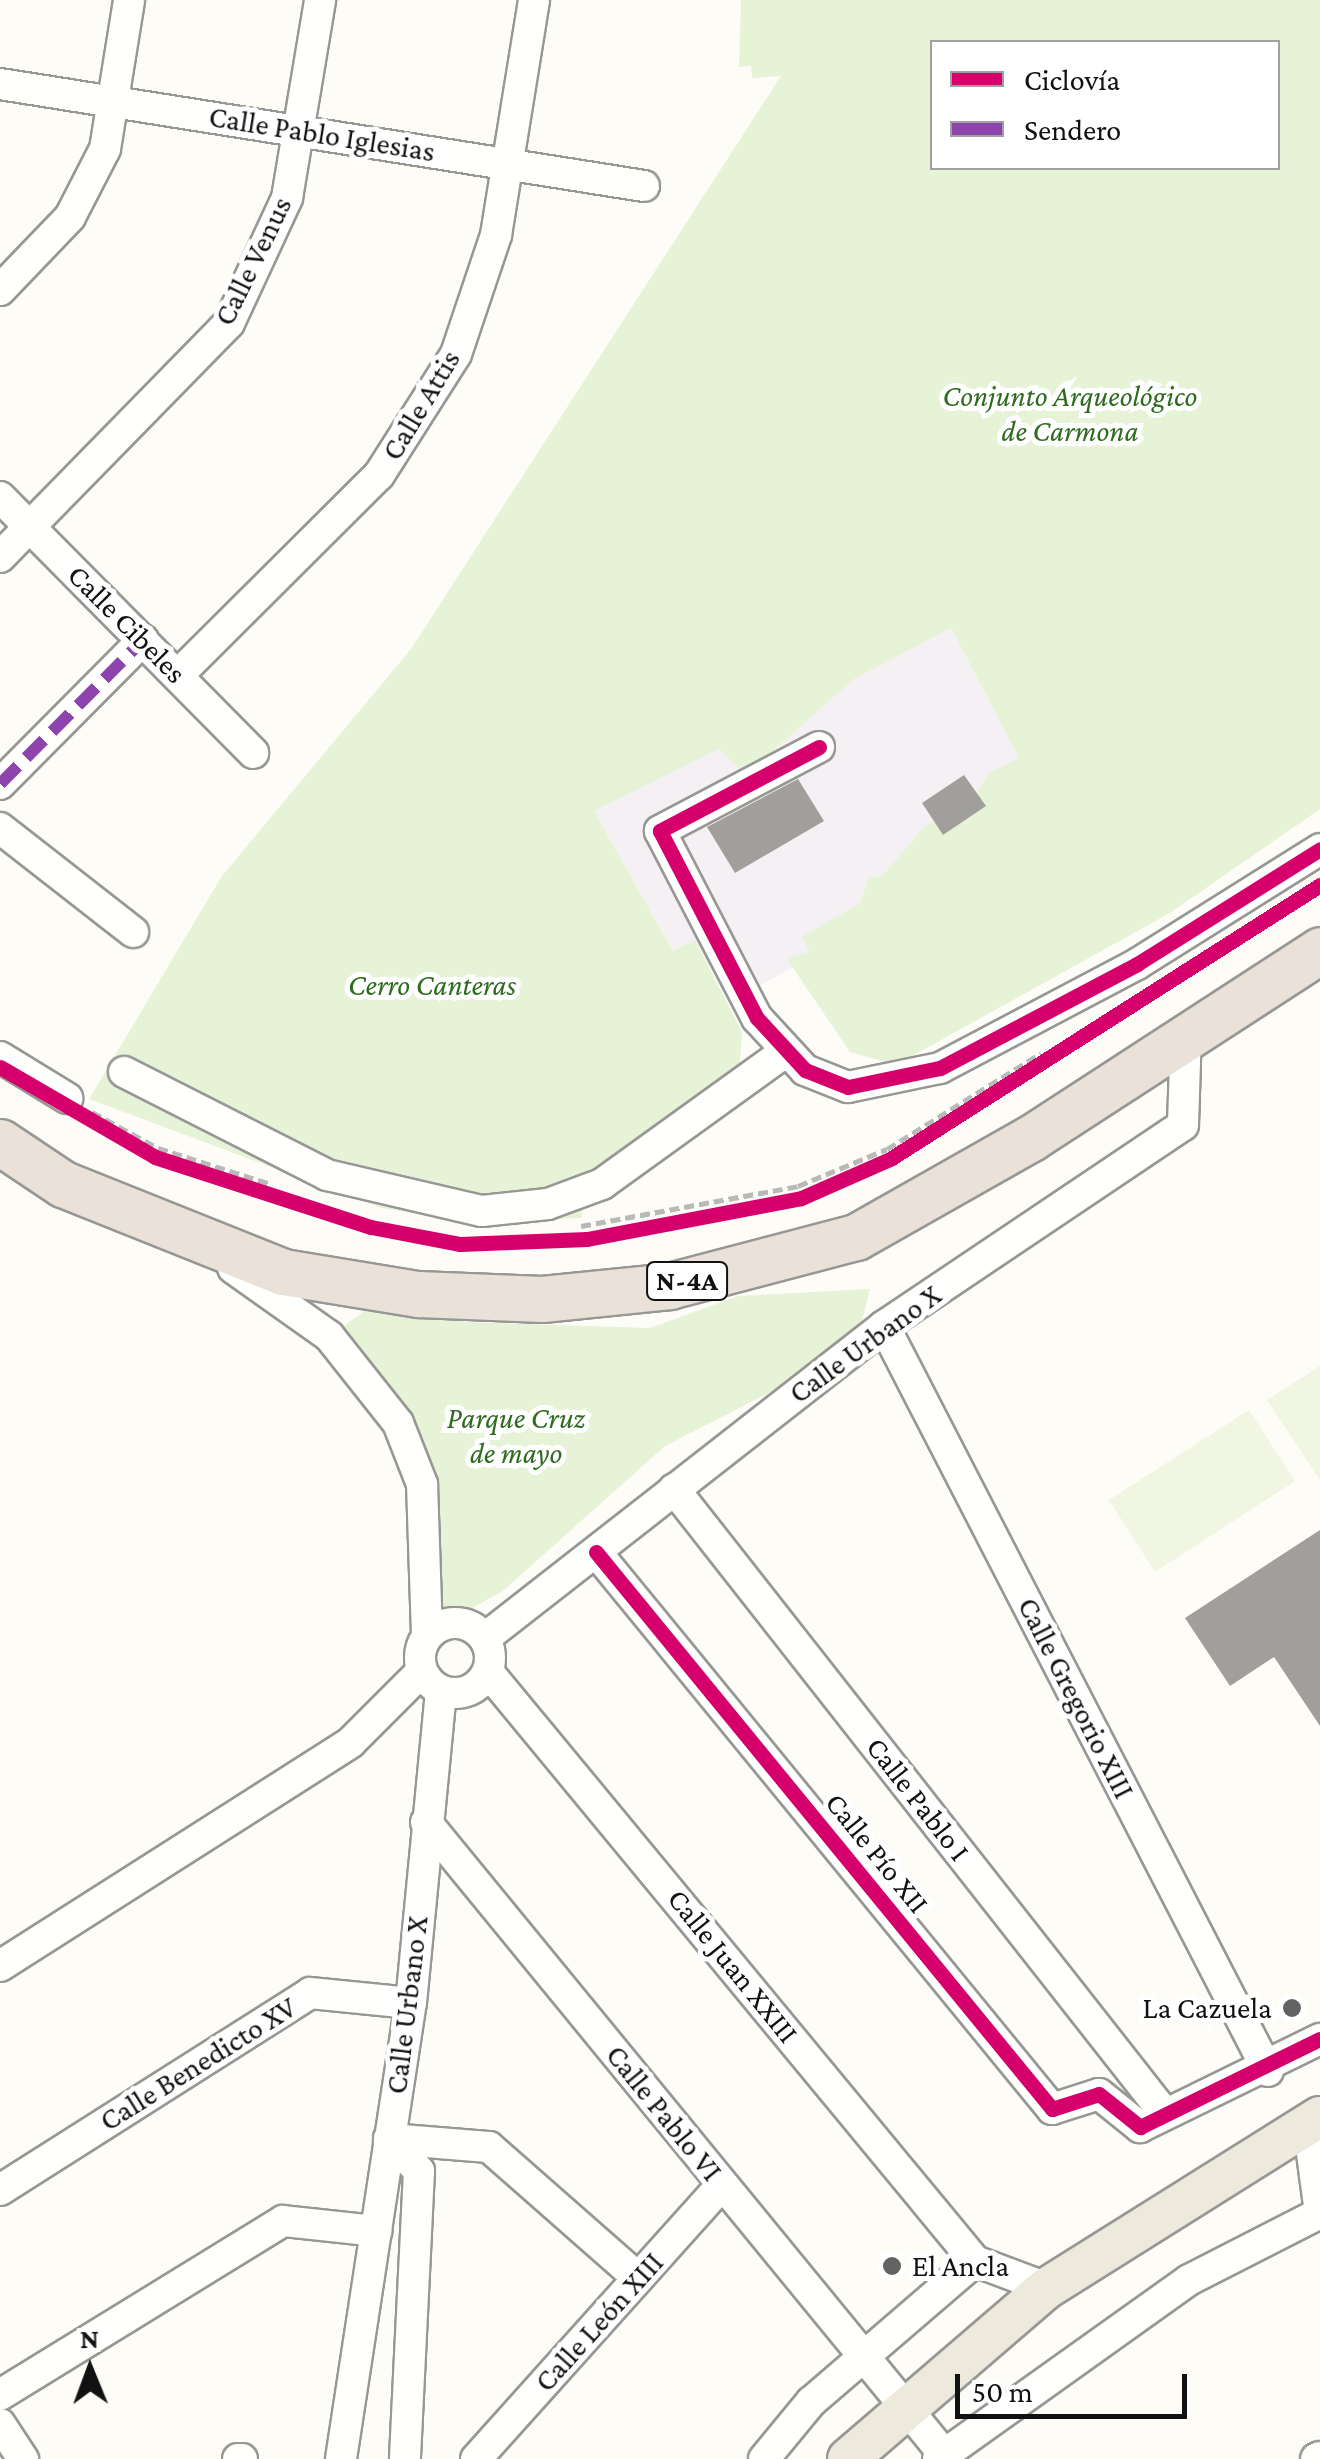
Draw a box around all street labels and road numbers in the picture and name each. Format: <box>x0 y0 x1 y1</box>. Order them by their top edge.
street label: Calle Pablo Iglesias <box>206 98 438 170</box>
street label: Calle Venus <box>206 191 300 331</box>
street label: Calle Attis <box>374 343 468 467</box>
street label: Calle Cibeles <box>60 557 194 691</box>
road number: N-4A <box>644 1258 730 1304</box>
street label: Calle Urbano X <box>782 1277 948 1411</box>
street label: Calle Gregorio XIII <box>1010 1591 1142 1805</box>
street label: Calle Pablo I <box>858 1730 978 1868</box>
street label: Calle Pío XII <box>817 1785 937 1921</box>
street label: Calle Juan XXIII <box>660 1882 806 2050</box>
street label: Calle Urbano X <box>378 1914 436 2096</box>
street label: Calle Benedicto XV <box>93 1989 303 2139</box>
street label: Calle Pablo VI <box>598 2038 730 2188</box>
street label: Calle León XIII <box>527 2245 671 2399</box>

